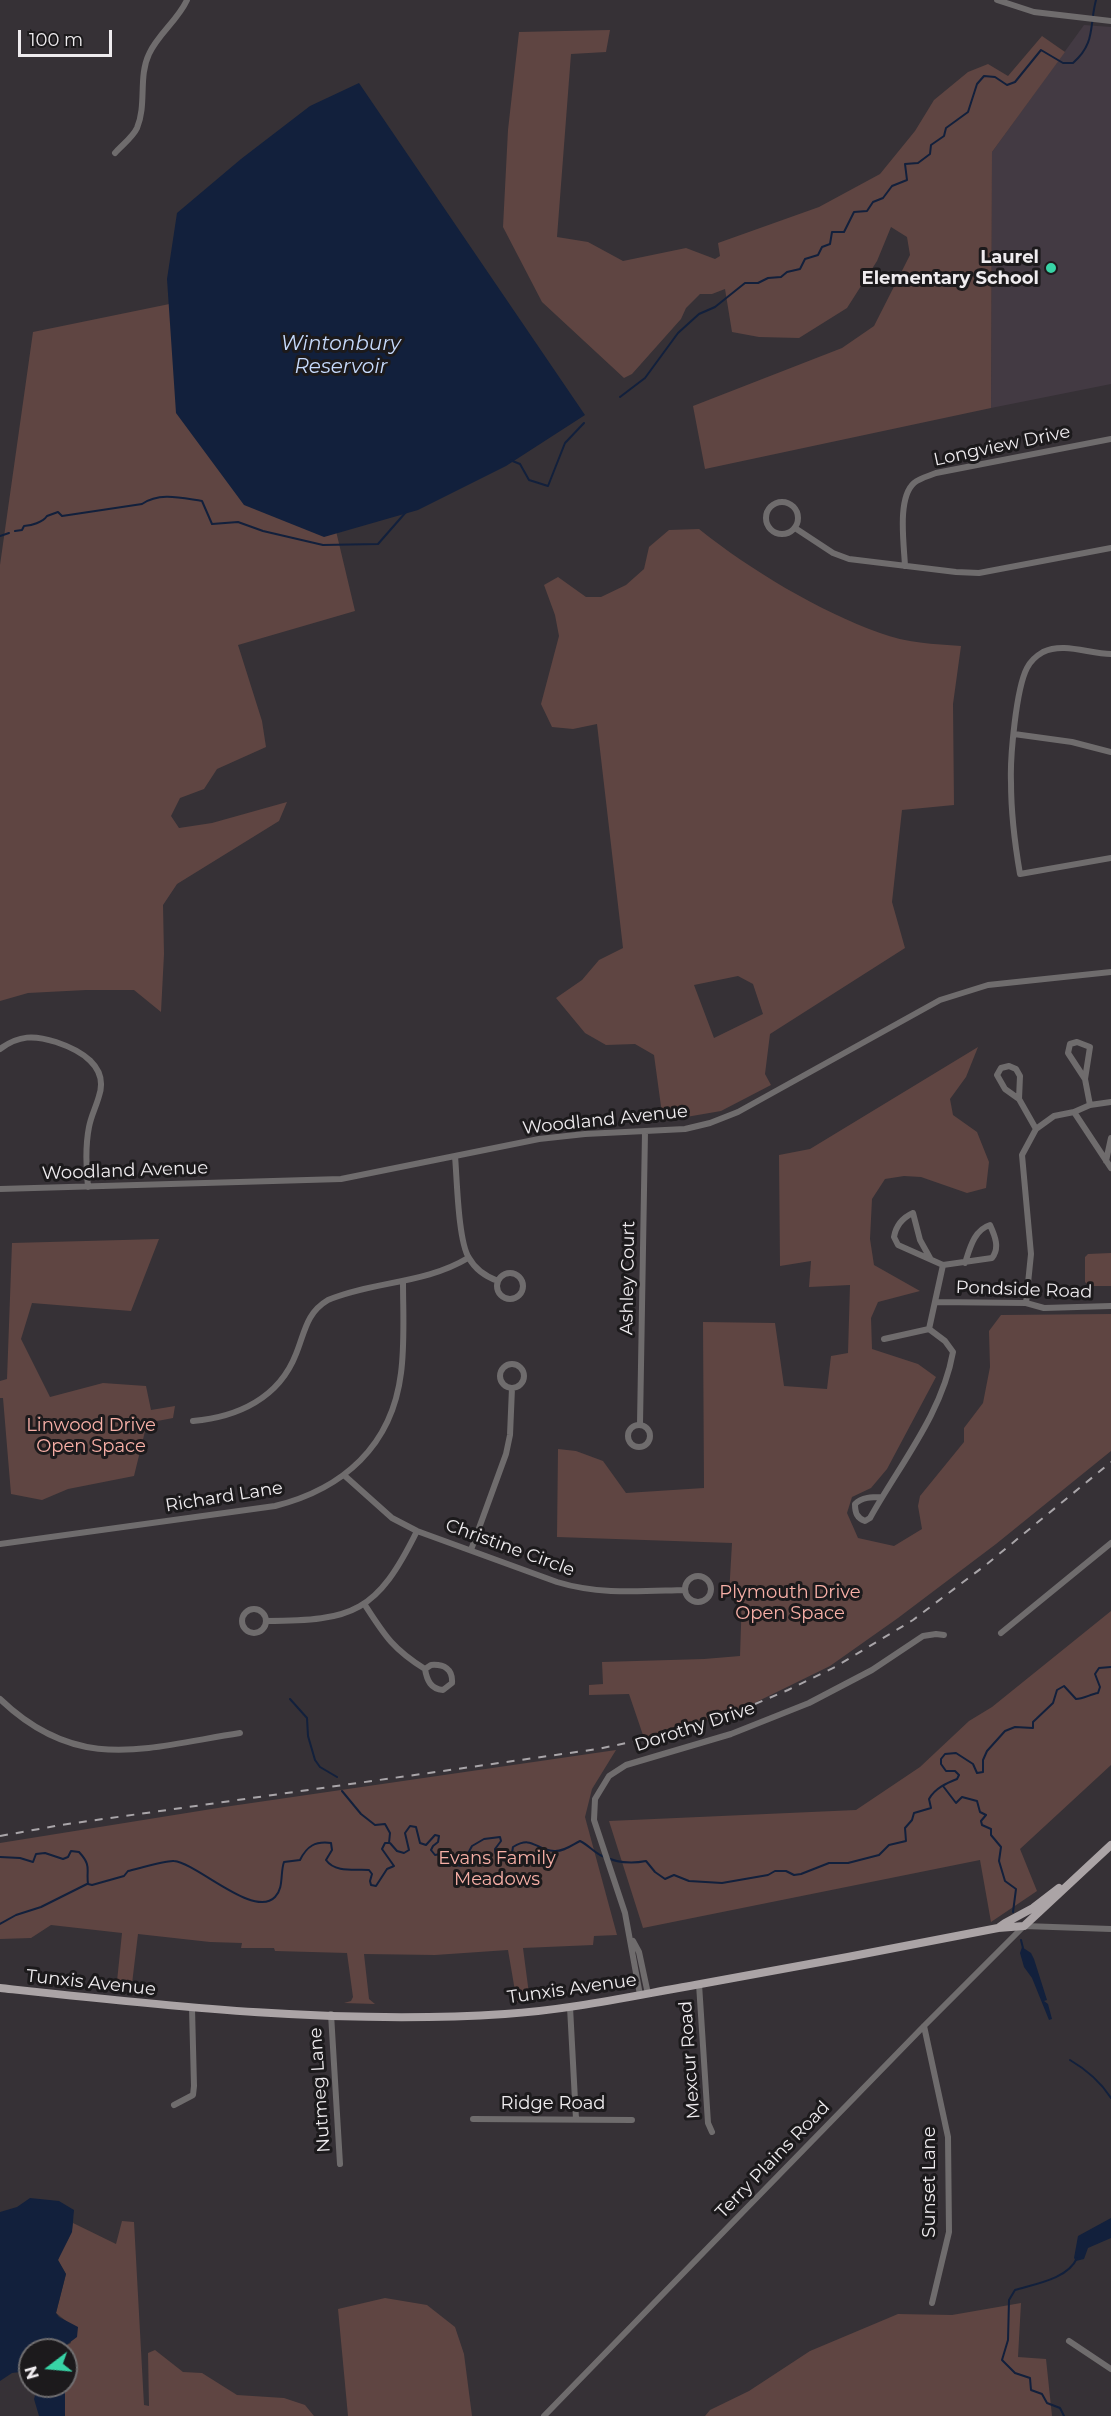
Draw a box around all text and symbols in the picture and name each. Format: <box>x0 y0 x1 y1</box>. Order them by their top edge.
scale bar <box>21 18 116 56</box>
text: 100 m <box>29 29 83 51</box>
place label: Laurel Elementary School <box>862 247 1039 290</box>
marker: Laurel Elementary School <box>1044 261 1058 275</box>
water label: Wintonbury Reservoir <box>281 332 401 379</box>
street label: Longview Drive <box>932 421 1072 471</box>
street label: Woodland Avenue <box>521 1101 689 1139</box>
street label: Woodland Avenue <box>42 1157 208 1185</box>
street label: Ashley Court <box>616 1221 640 1335</box>
street label: Pondside Road <box>955 1277 1093 1303</box>
park label: Linwood Drive Open Space <box>26 1415 156 1458</box>
street label: Richard Lane <box>164 1477 284 1517</box>
street label: Christine Circle <box>442 1515 578 1581</box>
park label: Plymouth Drive Open Space <box>719 1582 861 1624</box>
street label: Dorothy Drive <box>632 1697 758 1757</box>
park label: Evans Family Meadows <box>438 1848 556 1890</box>
street label: Tunxis Avenue <box>25 1965 157 2001</box>
street label: Tunxis Avenue <box>506 1969 638 2009</box>
street label: Mexcur Road <box>675 2000 705 2120</box>
street label: Nutmeg Lane <box>305 2027 335 2153</box>
street label: Ridge Road <box>500 2093 606 2115</box>
street label: Terry Plains Road <box>711 2097 835 2223</box>
street label: Sunset Lane <box>919 2126 941 2238</box>
north arrow <box>18 2338 78 2398</box>
text: N <box>21 2364 43 2381</box>

